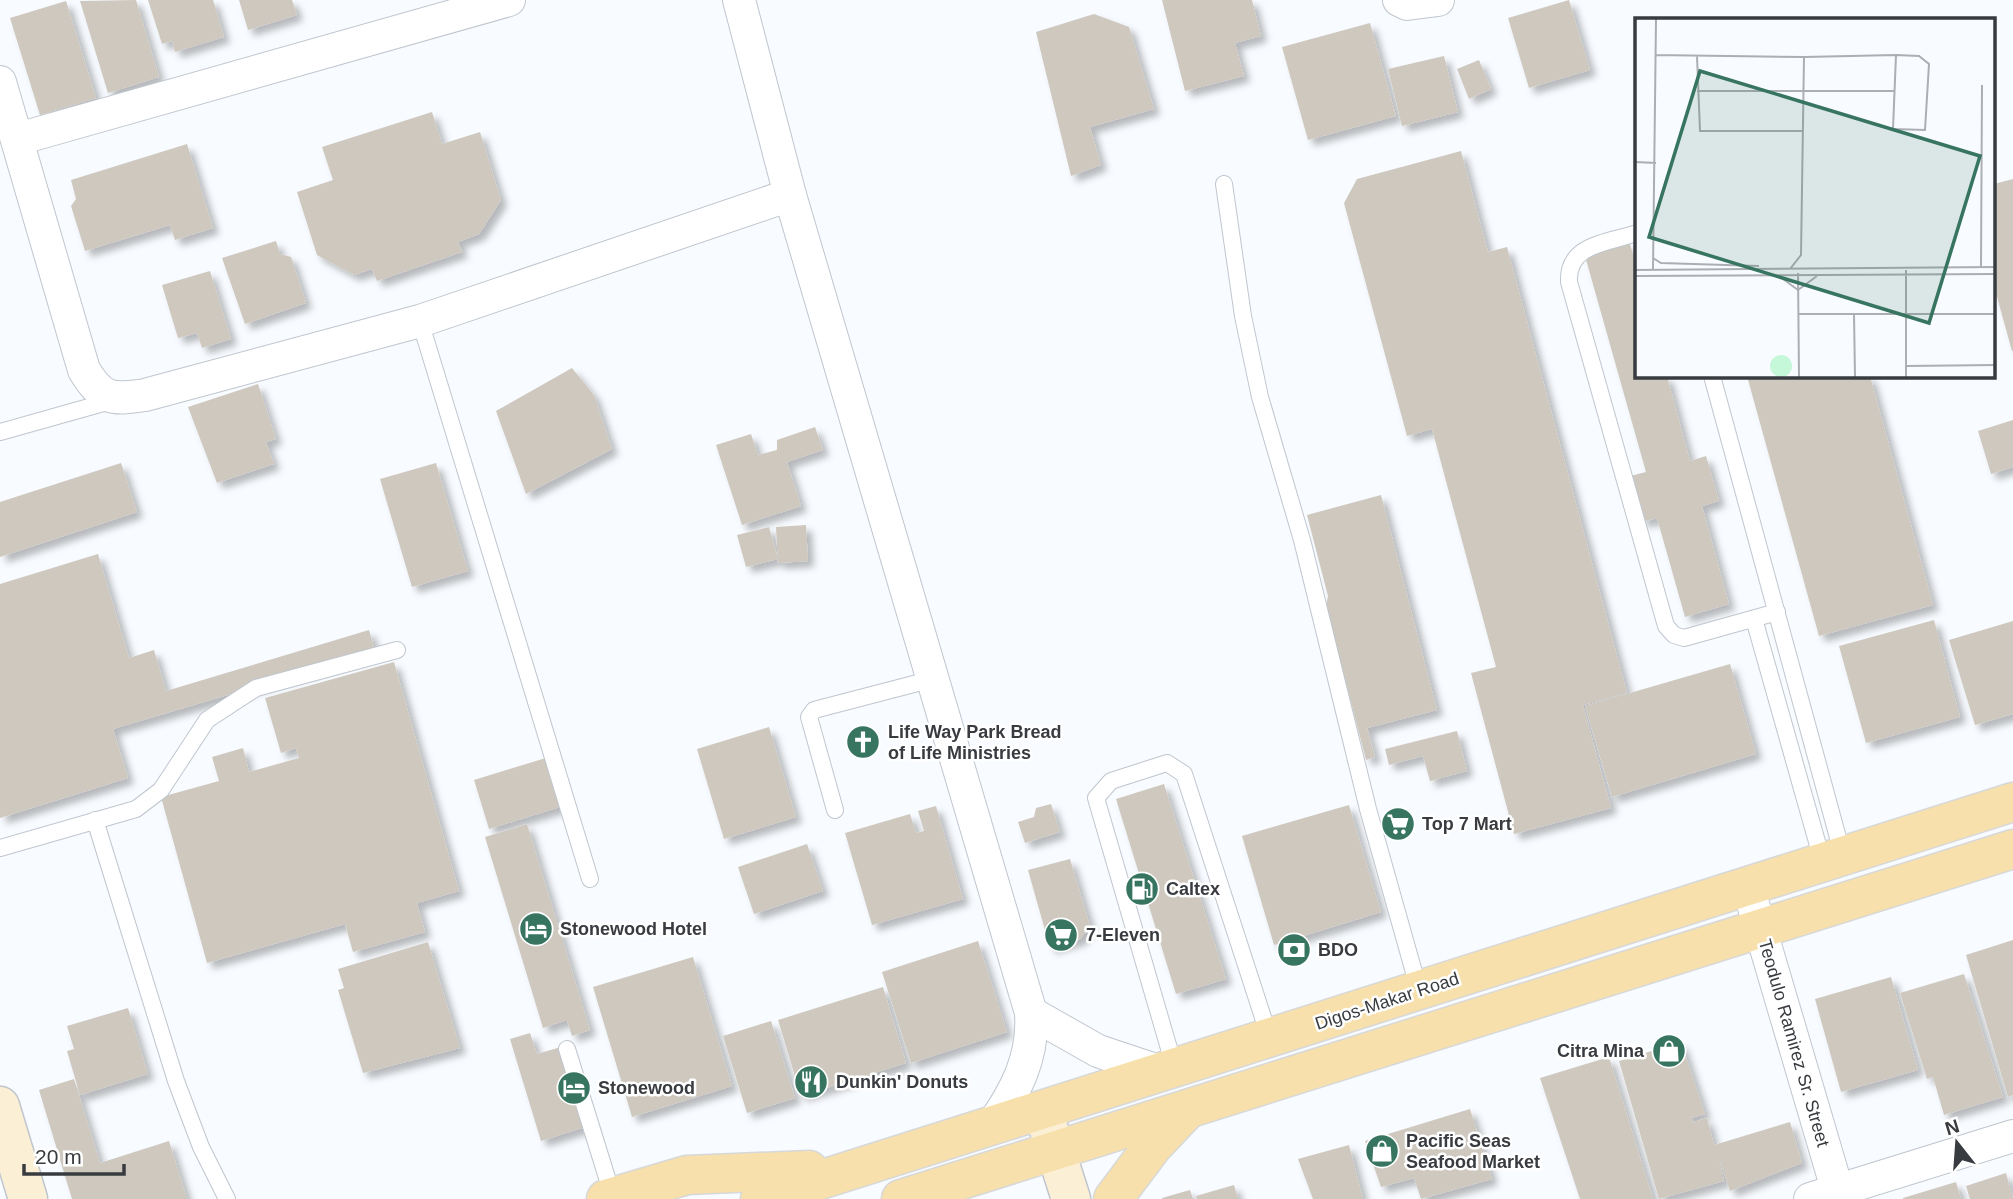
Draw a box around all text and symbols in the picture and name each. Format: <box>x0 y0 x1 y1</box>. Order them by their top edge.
inset map <box>1635 18 1996 378</box>
place label: Life Way Park Bread of Life Ministries <box>888 722 1061 763</box>
church icon: Life Way Park Bread of Life Ministries <box>844 723 882 761</box>
supermarket icon: Top 7 Mart <box>1379 805 1417 843</box>
place label: Top 7 Mart <box>1422 814 1512 834</box>
fuel station icon: Caltex <box>1123 870 1161 908</box>
place label: Caltex <box>1166 879 1220 899</box>
hotel icon: Stonewood Hotel <box>517 910 555 948</box>
supermarket icon: 7-Eleven <box>1042 916 1080 954</box>
place label: Stonewood Hotel <box>560 919 707 939</box>
place label: 7-Eleven <box>1086 925 1160 945</box>
bank icon: BDO <box>1275 931 1313 969</box>
street label: Teodulo Ramirez Sr. Street <box>1755 937 1833 1149</box>
place label: BDO <box>1318 940 1358 960</box>
street label: Digos-Makar Road <box>1313 968 1461 1034</box>
shop icon: Citra Mina <box>1650 1032 1688 1070</box>
place label: Citra Mina <box>1557 1041 1645 1061</box>
restaurant icon: Dunkin' Donuts <box>792 1063 830 1101</box>
hotel icon: Stonewood <box>555 1069 593 1107</box>
place label: Dunkin' Donuts <box>836 1072 968 1092</box>
place label: Stonewood <box>598 1078 695 1098</box>
north arrow <box>1922 1108 1992 1178</box>
text: N <box>1943 1115 1962 1139</box>
place label: Pacific Seas Seafood Market <box>1406 1131 1540 1172</box>
scale bar <box>24 1132 124 1176</box>
shop icon: Pacific Seas Seafood Market <box>1363 1132 1401 1170</box>
text: 20 m <box>35 1145 82 1168</box>

